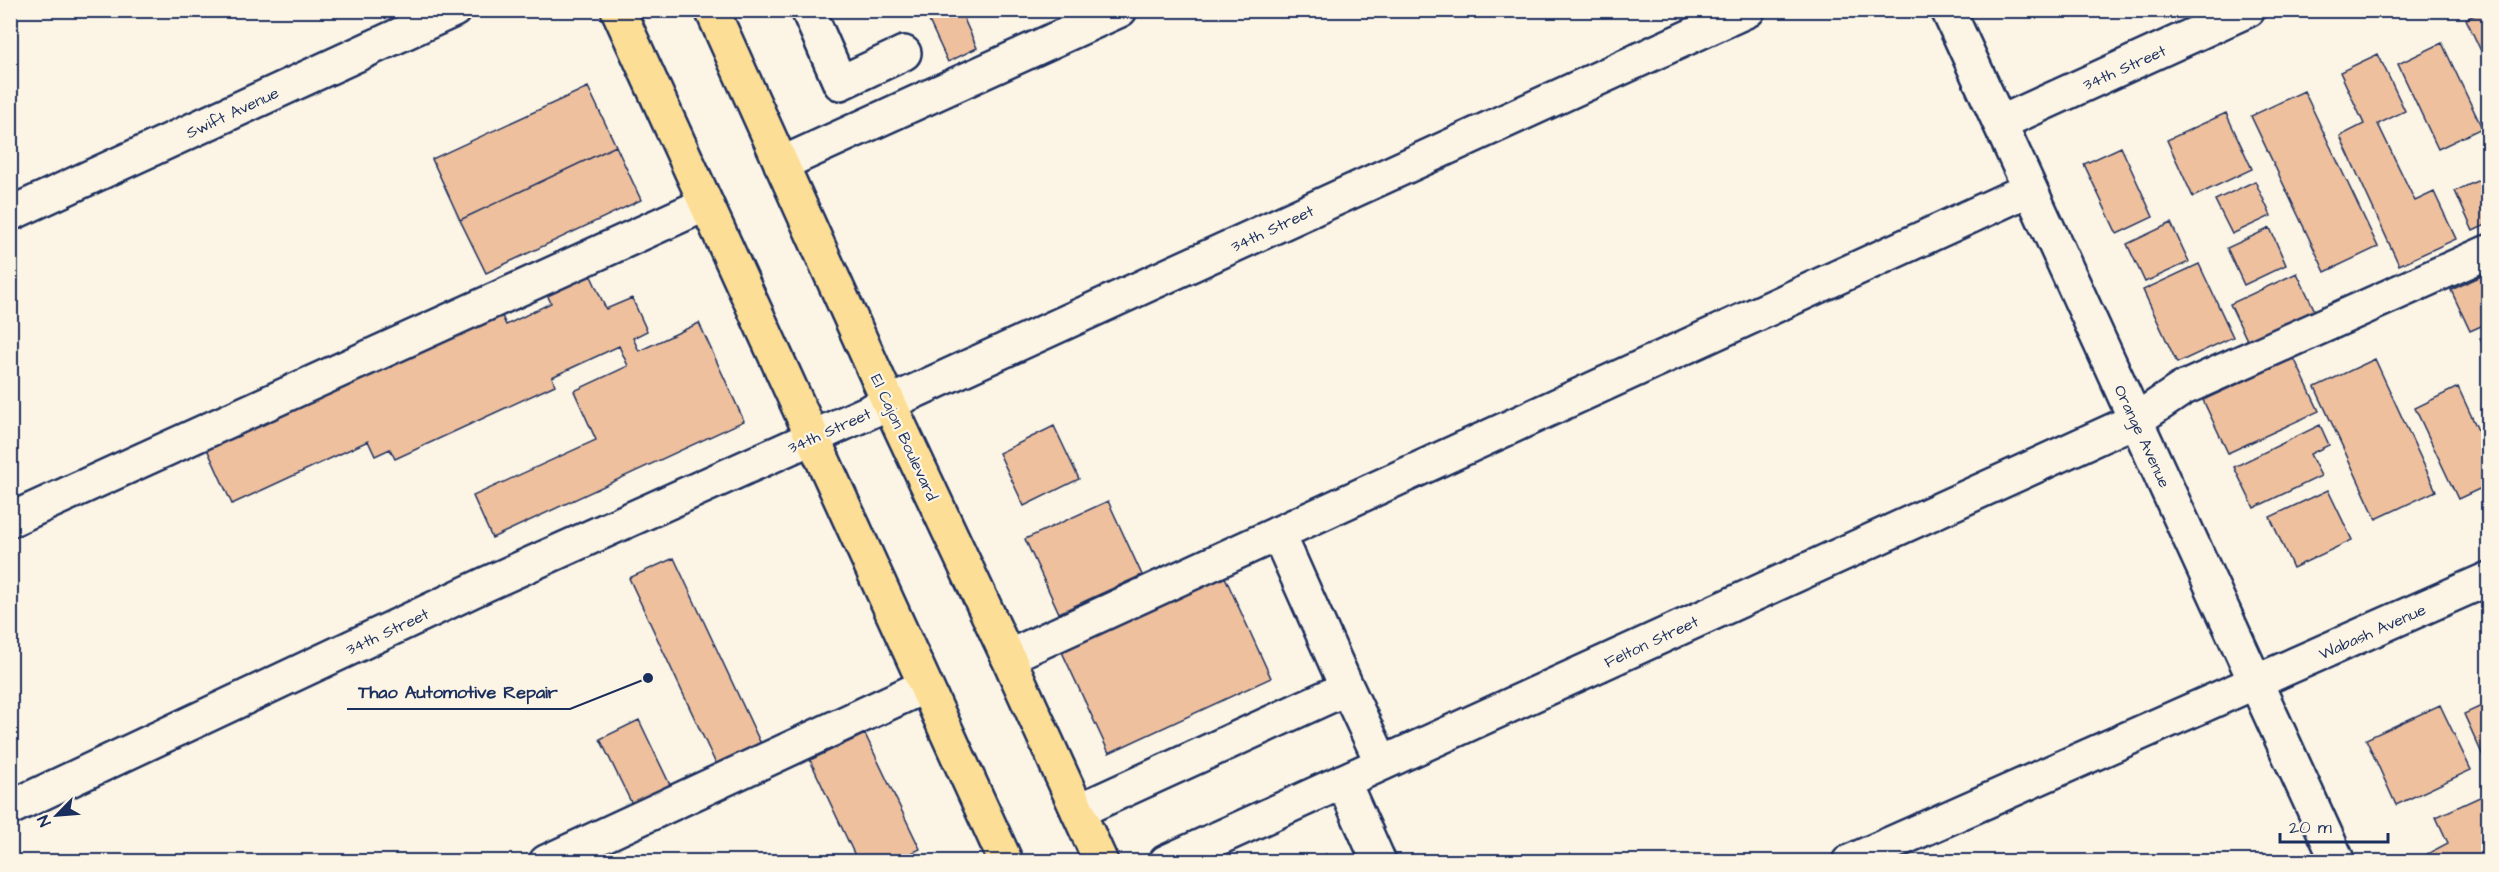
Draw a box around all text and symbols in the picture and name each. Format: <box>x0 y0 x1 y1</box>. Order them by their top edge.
street label: 34th Street <box>2079 40 2170 96</box>
street label: Swift Avenue <box>182 82 283 144</box>
street label: 34th Street <box>1227 200 1318 258</box>
street label: El Cajon Boulevard <box>865 371 943 504</box>
street label: Orange Avenue <box>2108 381 2176 492</box>
street label: 34th Street <box>784 403 875 459</box>
street label: Wabash Avenue <box>2316 598 2430 665</box>
street label: 34th Street <box>342 603 433 661</box>
street label: Felton Street <box>1601 610 1703 673</box>
callout: Thao Automotive Repair <box>347 673 570 709</box>
text: Thao Automotive Repair <box>357 680 558 705</box>
north arrow <box>27 785 87 845</box>
scale bar <box>2280 806 2388 844</box>
text: N <box>32 812 56 830</box>
text: 20 m <box>2289 815 2332 840</box>

